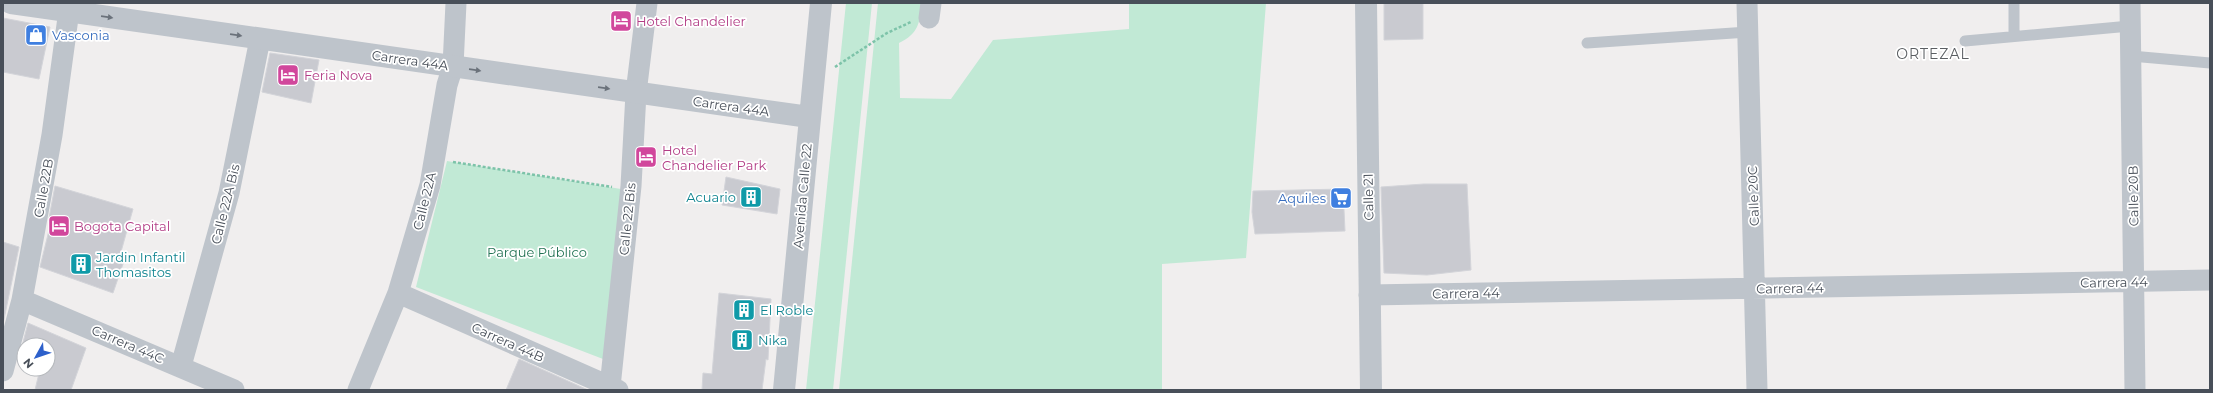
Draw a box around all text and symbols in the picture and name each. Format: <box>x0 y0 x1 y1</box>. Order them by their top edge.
hotel icon: Hotel Chandelier <box>608 8 634 34</box>
place label: Hotel Chandelier <box>636 13 746 29</box>
one-way arrow <box>101 14 113 20</box>
shop icon: Vasconia <box>23 22 49 48</box>
place label: Vasconia <box>52 27 110 43</box>
one-way arrow <box>230 32 242 38</box>
district label: ORTEZAL <box>1896 45 1970 63</box>
street label: Carrera 44A <box>371 47 450 73</box>
hotel icon: Feria Nova <box>275 62 301 88</box>
place label: Feria Nova <box>304 67 373 83</box>
one-way arrow <box>469 67 481 73</box>
one-way arrow <box>598 85 610 91</box>
street label: Carrera 44A <box>692 93 771 119</box>
place label: Hotel Chandelier Park <box>662 142 767 173</box>
street label: Avenida Calle 22 <box>789 143 815 249</box>
hotel icon: Hotel Chandelier Park <box>633 144 659 170</box>
street label: Calle 22B <box>30 157 56 219</box>
street label: Calle 22A Bis <box>207 162 243 246</box>
street label: Calle 20B <box>2124 165 2142 227</box>
street label: Calle 20C <box>1744 166 1762 226</box>
street label: Calle 22A <box>409 170 439 232</box>
street label: Calle 21 <box>1360 173 1376 221</box>
street label: Calle 22 Bis <box>615 182 639 256</box>
building icon: Acuario <box>738 184 764 210</box>
supermarket icon: Aquiles <box>1328 185 1354 211</box>
place label: Acuario <box>686 189 736 205</box>
place label: Aquiles <box>1278 190 1326 206</box>
hotel icon: Bogota Capital <box>46 213 72 239</box>
place label: Bogota Capital <box>74 218 170 234</box>
park label: Parque Público <box>487 244 587 260</box>
place label: Jardin Infantil Thomasitos <box>95 249 185 280</box>
building icon: Jardin Infantil Thomasitos <box>68 251 94 277</box>
street label: Carrera 44 <box>2080 273 2148 291</box>
street label: Carrera 44 <box>1756 279 1824 297</box>
street label: Carrera 44 <box>1432 284 1500 302</box>
building icon: El Roble <box>731 297 757 323</box>
place label: El Roble <box>760 302 813 318</box>
street label: Carrera 44B <box>469 319 547 365</box>
street label: Carrera 44C <box>89 322 167 366</box>
building icon: Nika <box>729 327 755 353</box>
place label: Nika <box>758 332 787 348</box>
north arrow <box>16 337 56 377</box>
text: N <box>20 356 37 371</box>

